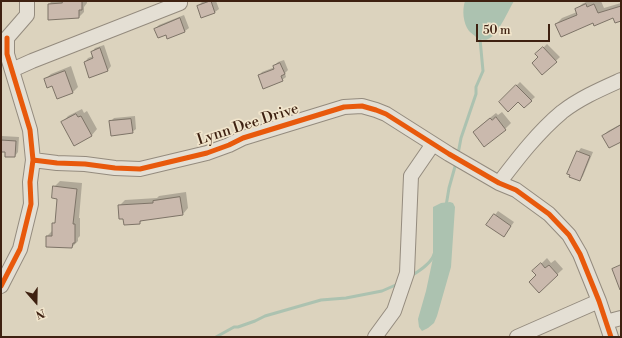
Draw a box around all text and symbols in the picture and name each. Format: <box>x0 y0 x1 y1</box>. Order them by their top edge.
scale bar <box>478 16 552 42</box>
text: 50 m <box>483 23 511 38</box>
street label: Lynn Dee Drive <box>195 100 301 150</box>
north arrow <box>16 282 56 322</box>
text: N <box>34 305 47 321</box>

